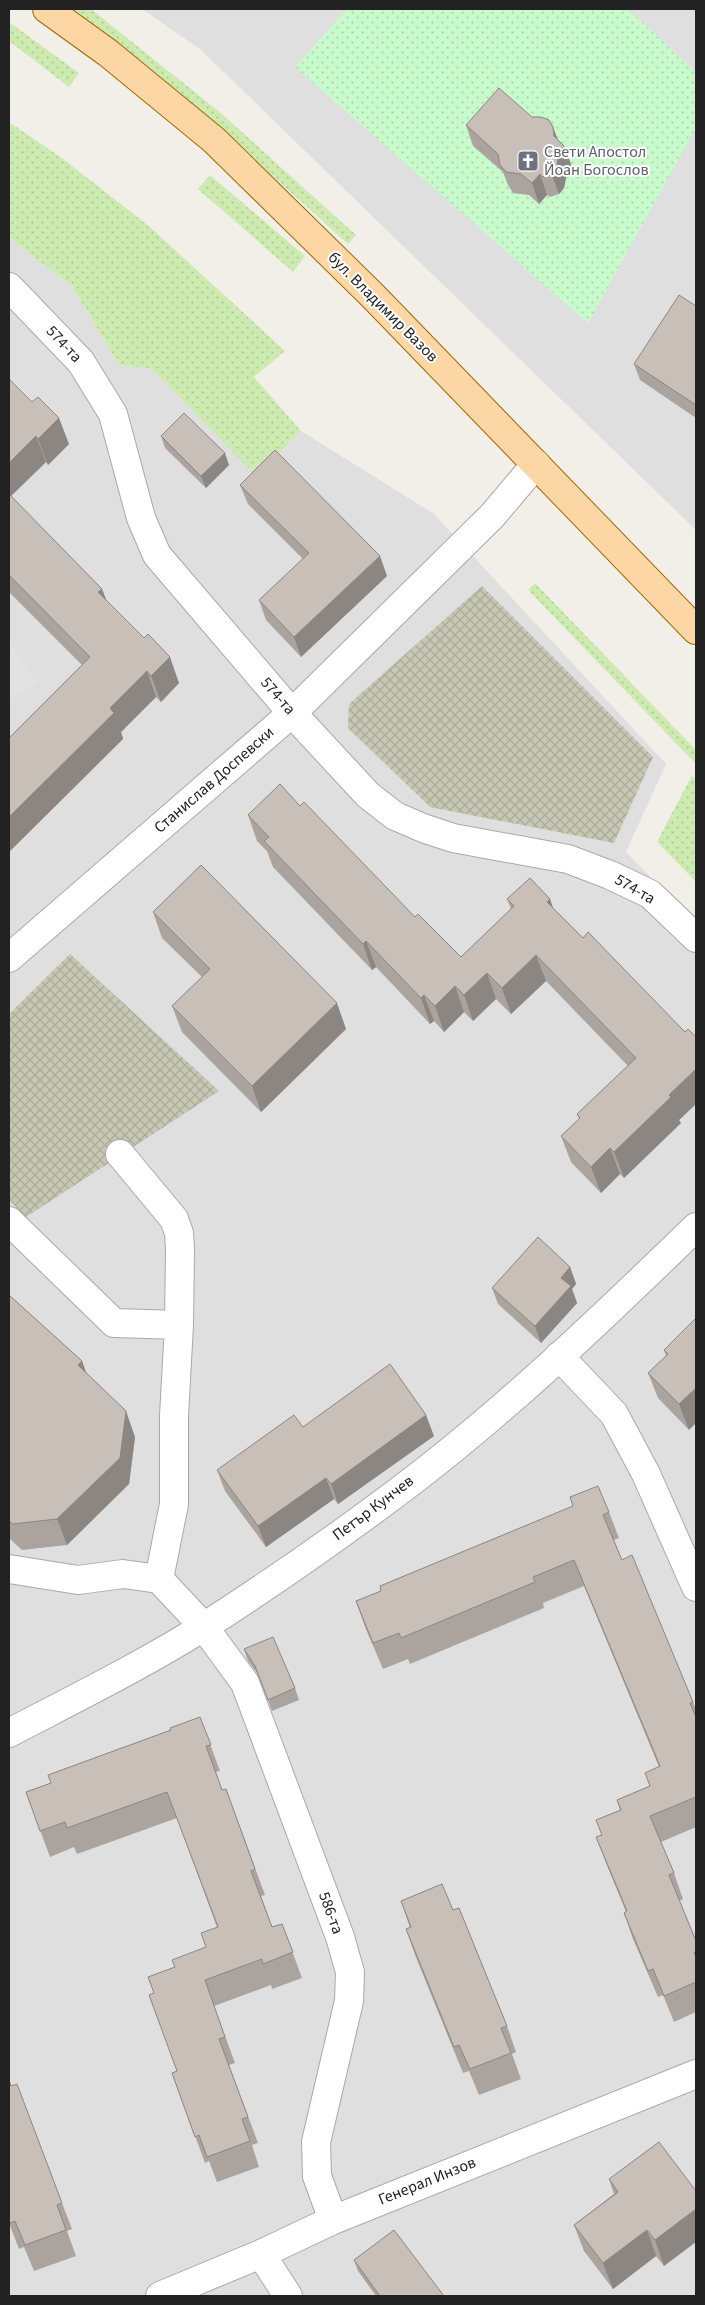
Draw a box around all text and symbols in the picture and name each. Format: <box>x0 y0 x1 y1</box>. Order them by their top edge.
place label: Свети Апостол Йоан Богослов <box>544 141 649 181</box>
church icon: Свети Апостол Йоан Богослов <box>516 149 540 173</box>
street label: бул. Владимир Вазов <box>323 247 443 367</box>
street label: 574-та <box>41 321 87 367</box>
street label: 574-та <box>255 672 301 720</box>
street label: Станислав Доспевски <box>149 722 279 838</box>
street label: 574-та <box>611 869 659 909</box>
street label: Петър Кунчев <box>328 1470 418 1546</box>
street label: 586-та <box>313 1889 349 1937</box>
street label: Генерал Инзов <box>375 2151 479 2211</box>

